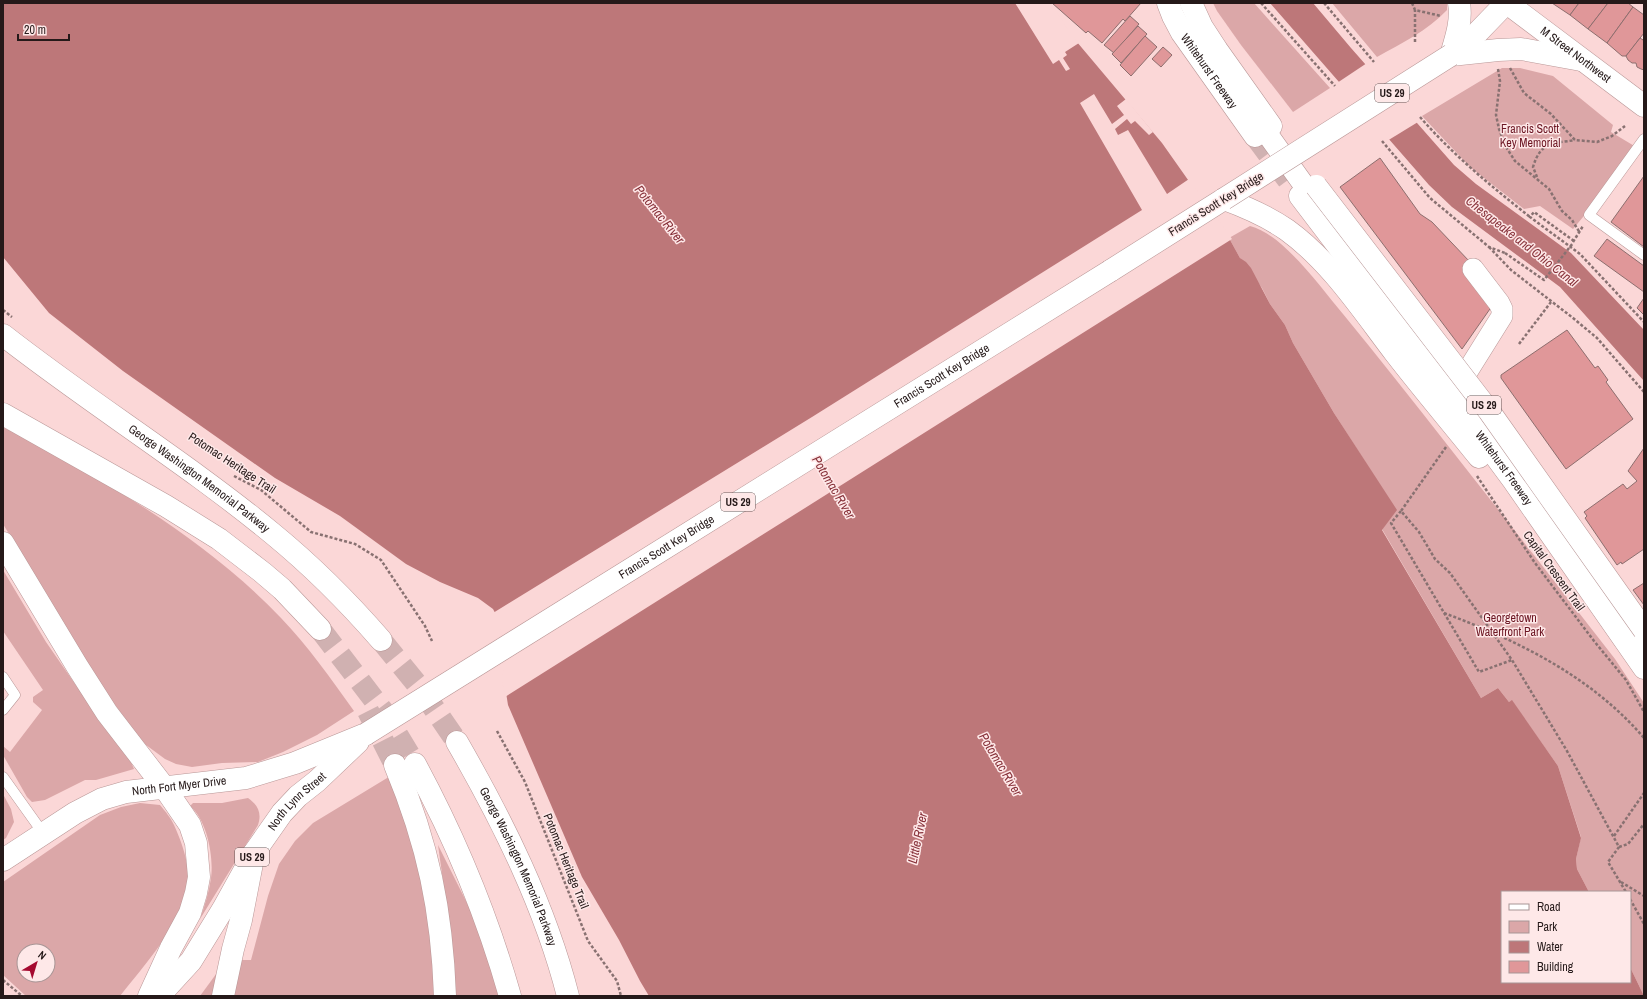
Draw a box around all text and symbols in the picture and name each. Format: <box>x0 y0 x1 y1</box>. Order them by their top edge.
scale bar <box>18 16 69 42</box>
text: 20 m <box>24 22 46 38</box>
street label: M Street Northwest <box>1537 23 1614 87</box>
street label: Whitehurst Freeway <box>1177 31 1241 112</box>
road number: US 29 <box>1375 84 1409 102</box>
park label: Francis Scott Key Memorial <box>1500 121 1560 151</box>
street label: Francis Scott Key Bridge <box>1165 168 1267 240</box>
water label: Potomac River <box>631 182 689 247</box>
water label: Chesapeake and Ohio Canal <box>1462 192 1582 291</box>
street label: Francis Scott Key Bridge <box>891 340 992 412</box>
road number: US 29 <box>1467 396 1501 414</box>
street label: George Washington Memorial Parkway <box>125 421 273 536</box>
street label: Whitehurst Freeway <box>1471 428 1536 509</box>
street label: Potomac Heritage Trail <box>185 429 279 497</box>
water label: Potomac River <box>808 453 859 522</box>
road number: US 29 <box>721 493 755 511</box>
street label: Francis Scott Key Bridge <box>616 511 717 583</box>
street label: Capital Crescent Trail <box>1520 528 1588 614</box>
park label: Georgetown Waterfront Park <box>1476 610 1544 640</box>
water label: Potomac River <box>975 730 1026 799</box>
street label: North Lynn Street <box>264 768 330 834</box>
street label: North Fort Myer Drive <box>131 772 227 799</box>
street label: George Washington Memorial Parkway <box>476 784 561 948</box>
street label: Potomac Heritage Trail <box>540 811 592 911</box>
water label: Little River <box>904 811 931 865</box>
road number: US 29 <box>235 848 269 866</box>
legend <box>1501 891 1631 983</box>
text: Road <box>1537 899 1561 915</box>
text: Park <box>1537 919 1557 935</box>
text: Water <box>1537 939 1564 955</box>
north arrow <box>16 943 56 983</box>
text: N <box>35 948 49 963</box>
text: Building <box>1537 959 1574 975</box>

